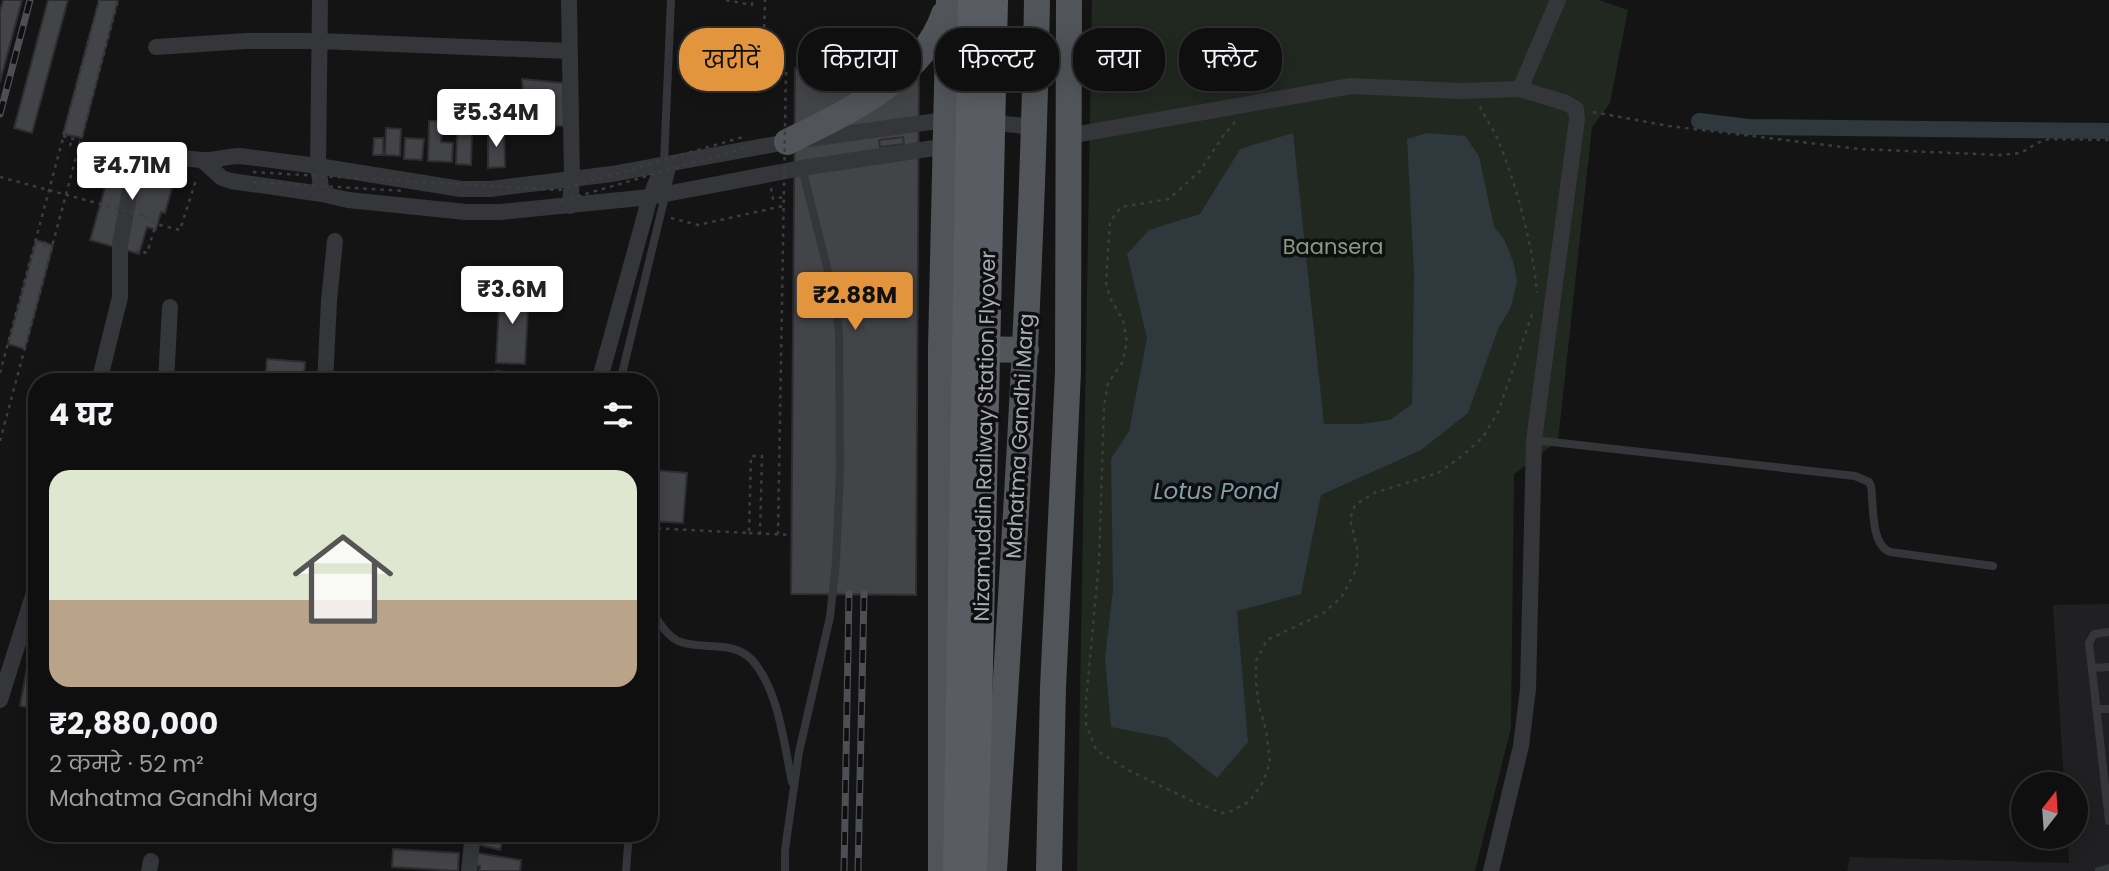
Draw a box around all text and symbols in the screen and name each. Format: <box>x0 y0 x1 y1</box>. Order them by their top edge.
chip: खरीदें <box>679 28 784 91</box>
chip: किराया <box>798 28 921 91</box>
chip: फ़िल्टर <box>935 28 1059 91</box>
chip: नया <box>1073 28 1165 91</box>
chip: फ़्लैट <box>1179 28 1282 91</box>
pin: ₹5.34M <box>439 90 553 149</box>
text: ₹5.34M <box>453 96 539 128</box>
pin: ₹4.71M <box>75 142 189 202</box>
text: ₹4.71M <box>93 149 171 181</box>
park label: Baansera <box>1283 232 1383 261</box>
street label: Nizamuddin Railway Station Flyover <box>967 250 1002 622</box>
pin: ₹3.6M <box>463 266 561 326</box>
pin: ₹2.88M <box>798 272 912 332</box>
text: ₹3.6M <box>477 273 547 305</box>
text: ₹2.88M <box>813 279 897 311</box>
street label: Mahatma Gandhi Marg <box>999 313 1040 559</box>
text: 4 घर <box>49 393 113 436</box>
icon: filters <box>599 396 637 434</box>
water label: Lotus Pond <box>1154 475 1279 507</box>
icon: home <box>280 516 406 642</box>
text: ₹2,880,000 <box>49 702 218 745</box>
text: 2 कमरे · 52 m² <box>49 748 204 780</box>
north arrow <box>2011 772 2088 849</box>
map controls <box>2011 772 2088 849</box>
text: Mahatma Gandhi Marg <box>49 782 318 814</box>

